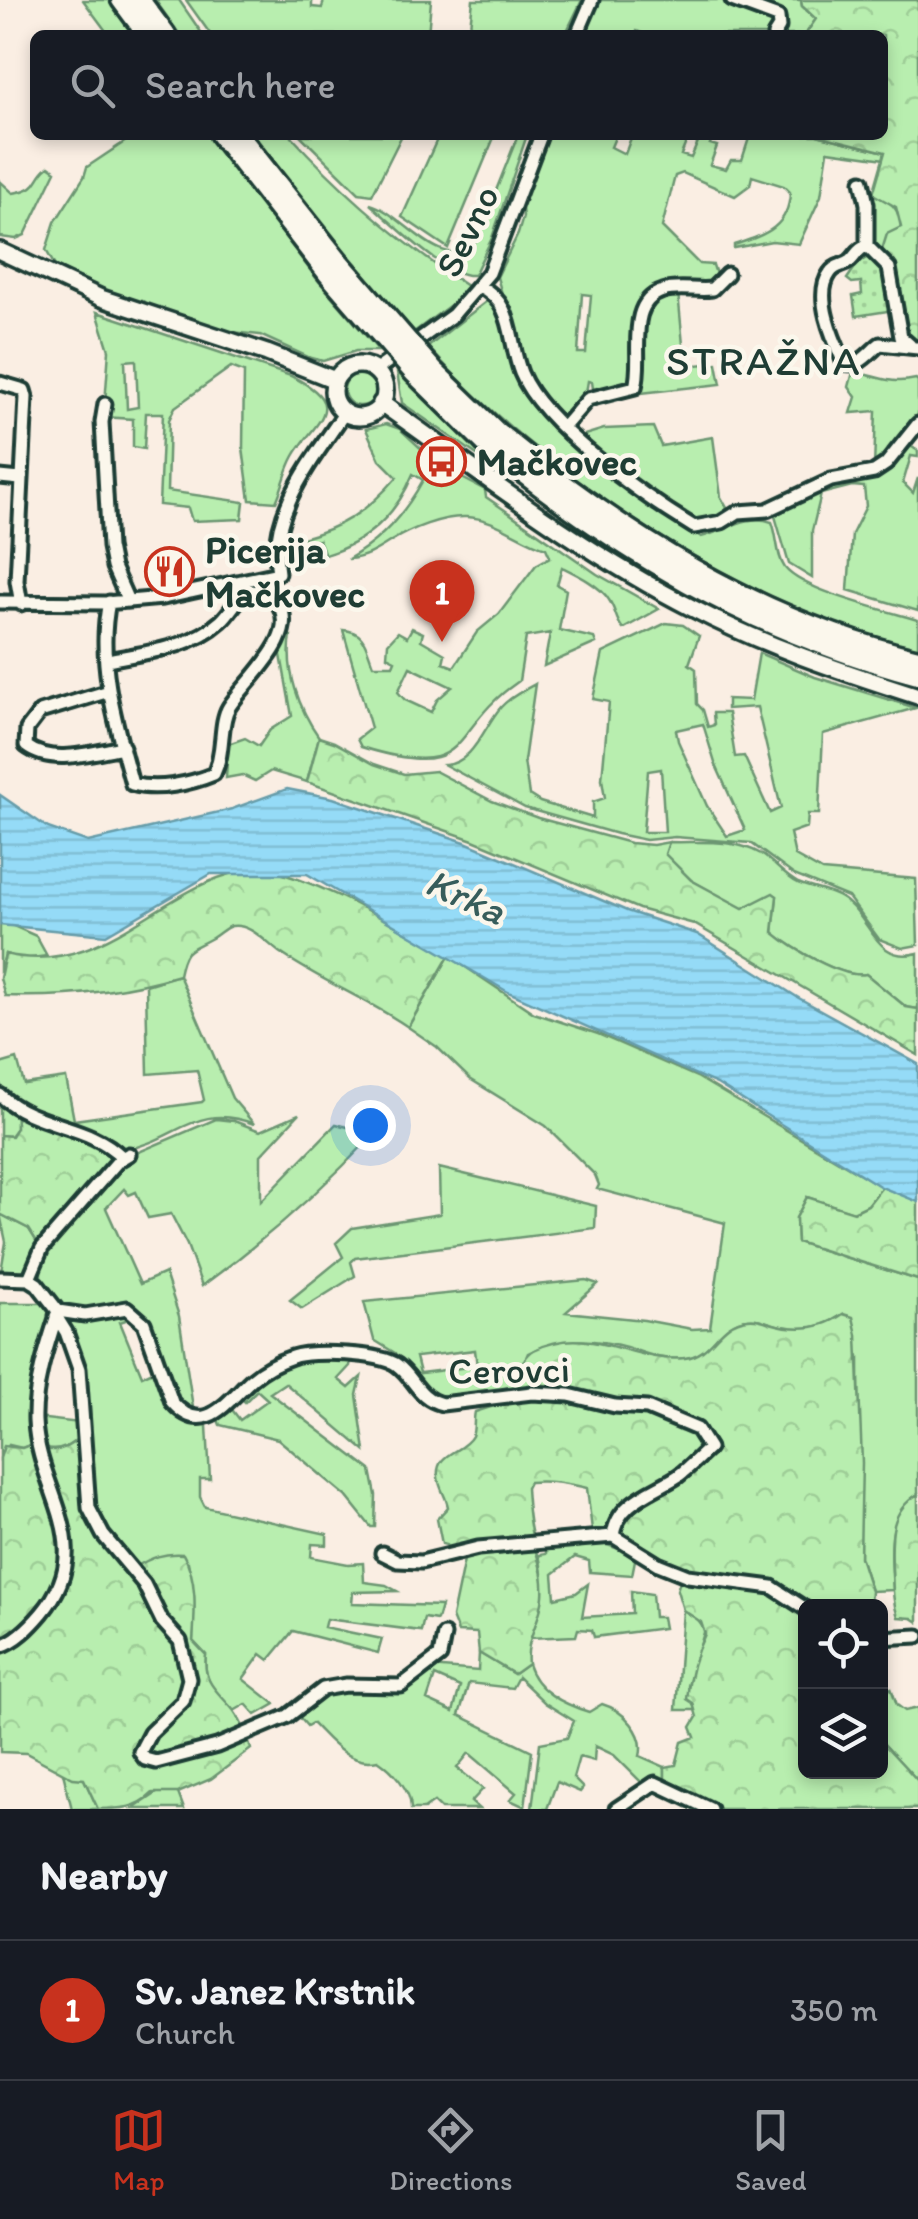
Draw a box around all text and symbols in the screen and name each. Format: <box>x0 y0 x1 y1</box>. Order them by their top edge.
search box <box>30 30 888 140</box>
icon: search <box>65 58 120 113</box>
text: Search here <box>145 62 336 108</box>
street label: Sevno <box>425 177 509 285</box>
district label: STRAŽNA <box>666 335 862 386</box>
bus stop icon: Mačkovec <box>416 436 468 488</box>
place label: Mačkovec <box>477 439 637 485</box>
place label: Picerija Mačkovec <box>205 527 365 617</box>
restaurant icon: Picerija Mačkovec <box>144 546 196 598</box>
pin: 1 <box>410 560 474 642</box>
water label: Krka <box>419 857 513 935</box>
your location <box>345 1100 396 1151</box>
street label: Cerovci <box>448 1346 570 1394</box>
map controls <box>798 1599 888 1779</box>
button: locate <box>798 1599 888 1689</box>
button: layers <box>798 1689 888 1779</box>
text: Nearby <box>40 1849 167 1900</box>
text: Sv. Janez Krstnik <box>135 1968 415 2014</box>
text: 1 <box>65 1991 80 2029</box>
text: 350 m <box>790 1991 878 2029</box>
text: Church <box>135 2014 235 2052</box>
tab: Map <box>111 2103 166 2197</box>
tab: Directions <box>389 2103 512 2197</box>
tab: Saved <box>735 2103 807 2197</box>

